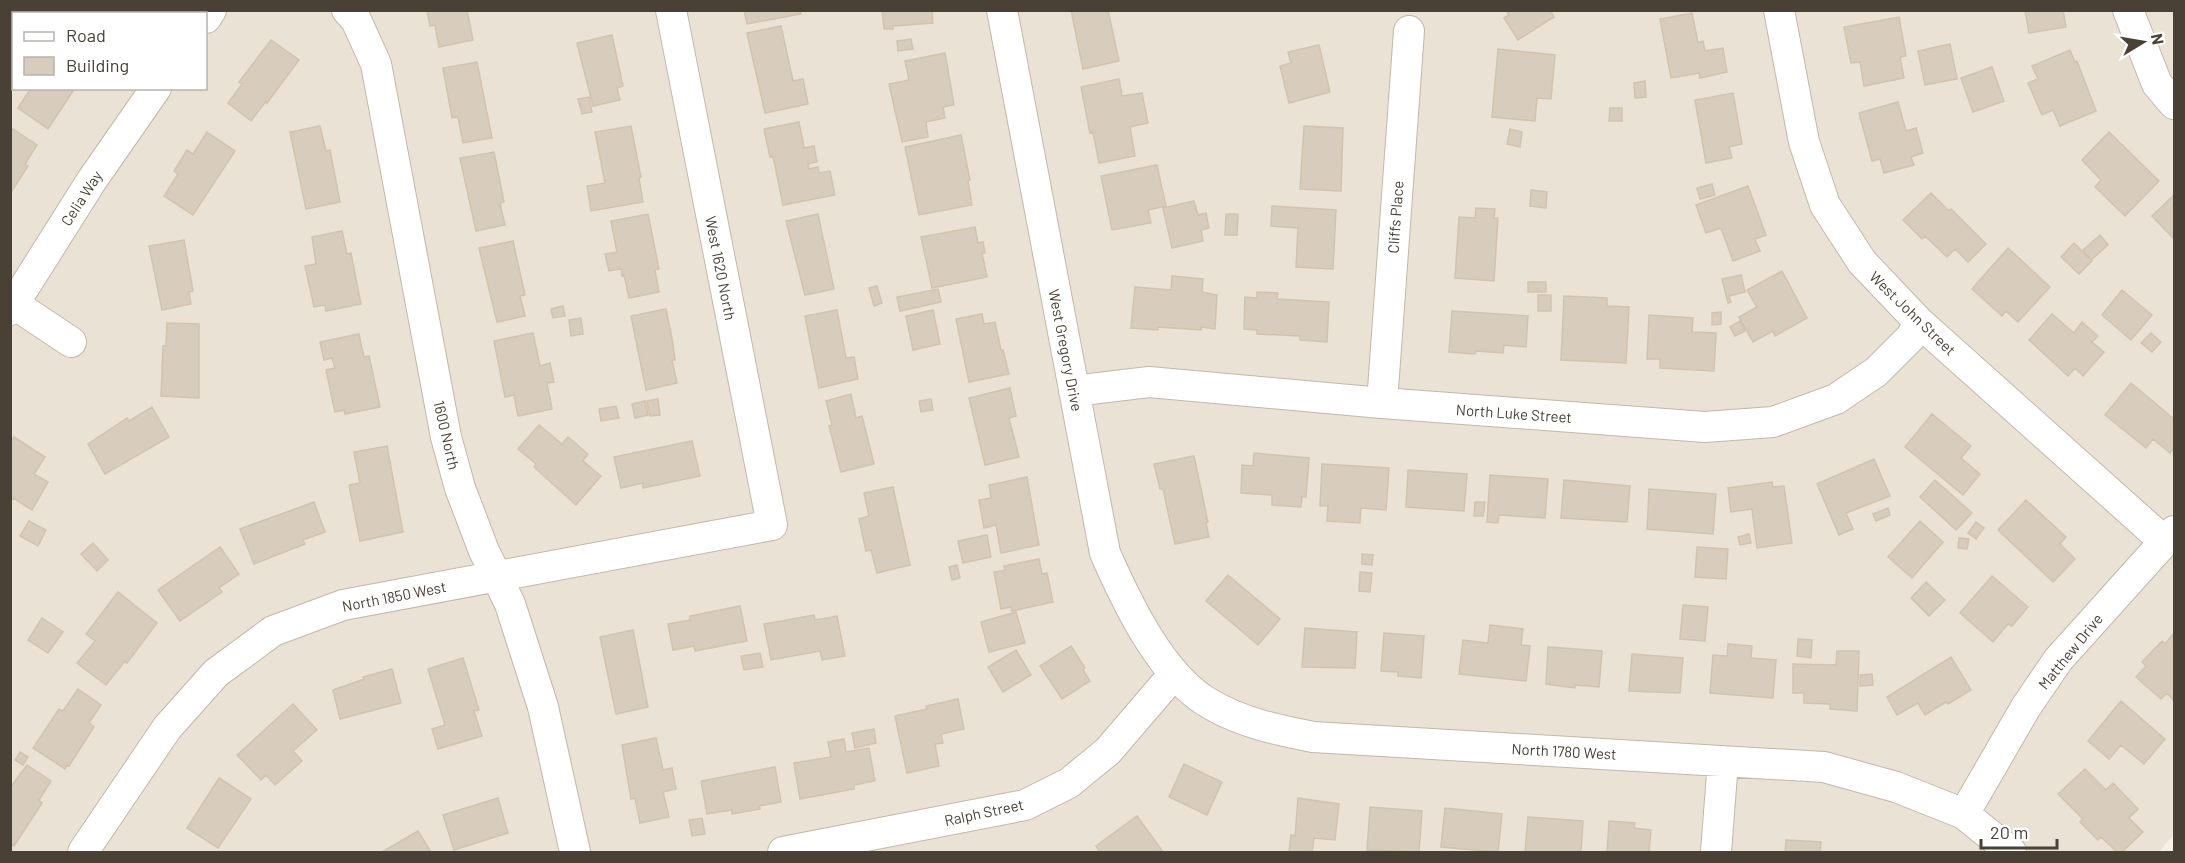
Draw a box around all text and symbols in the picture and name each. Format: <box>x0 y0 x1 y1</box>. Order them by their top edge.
legend <box>12 12 207 90</box>
north arrow <box>2113 12 2173 72</box>
text: Road <box>66 24 106 46</box>
text: N <box>2148 32 2169 46</box>
text: Building <box>66 54 129 76</box>
street label: Celia Way <box>57 167 105 229</box>
street label: Cliffs Place <box>1383 180 1407 254</box>
street label: West 1620 North <box>702 214 740 322</box>
street label: West John Street <box>1866 267 1960 359</box>
street label: West Gregory Drive <box>1045 287 1087 413</box>
street label: 1600 North <box>430 399 464 471</box>
street label: North Luke Street <box>1455 400 1573 426</box>
street label: North 1850 West <box>340 577 448 615</box>
street label: Matthew Drive <box>2034 609 2106 693</box>
street label: North 1780 West <box>1511 739 1617 763</box>
street label: Ralph Street <box>943 795 1025 829</box>
scale bar <box>1981 812 2058 850</box>
text: 20 m <box>1990 821 2028 843</box>

